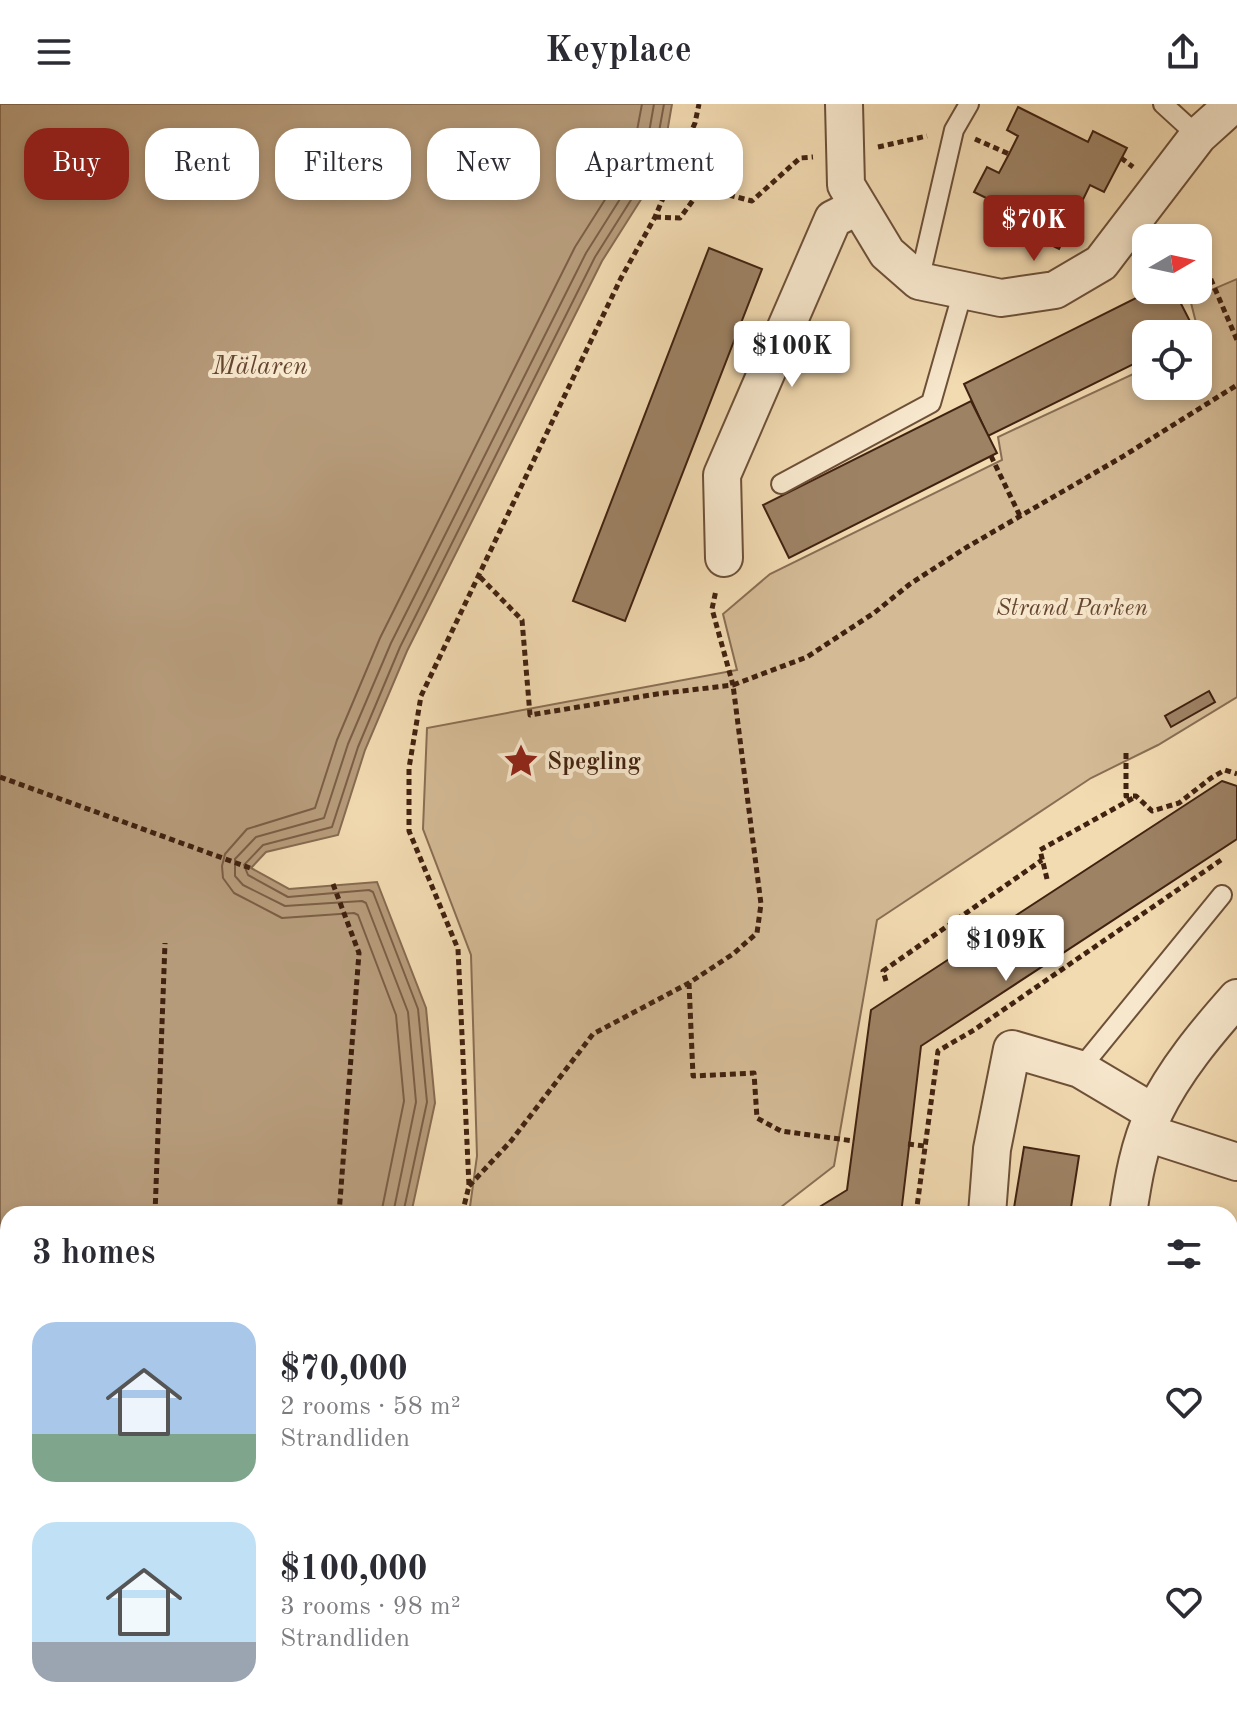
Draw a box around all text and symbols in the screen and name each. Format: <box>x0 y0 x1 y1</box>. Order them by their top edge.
icon: menu <box>32 30 76 74</box>
icon: share <box>1161 30 1205 74</box>
text: Keyplace <box>545 34 692 70</box>
chip: Buy <box>24 128 129 200</box>
chip: Rent <box>145 128 259 200</box>
chip: Filters <box>275 128 411 200</box>
chip: New <box>427 128 540 200</box>
chip: Apartment <box>556 128 743 200</box>
pin: $70K <box>987 195 1081 263</box>
text: $70K <box>1001 208 1067 234</box>
north arrow <box>1132 224 1212 304</box>
map controls <box>1132 224 1212 400</box>
button: locate <box>1132 320 1212 400</box>
pin: $100K <box>736 321 848 389</box>
text: $100K <box>752 334 832 360</box>
water label: Mälaren <box>211 354 308 380</box>
park label: Strand Parken <box>996 597 1148 621</box>
place icon: Spegling <box>502 742 540 780</box>
place label: Spegling <box>547 751 641 775</box>
pin: $109K <box>950 915 1062 983</box>
text: $109K <box>966 928 1046 954</box>
icon: filters <box>1162 1232 1206 1276</box>
text: 3 homes <box>32 1237 155 1271</box>
text: $70,000 <box>280 1353 408 1387</box>
icon: home <box>96 1354 192 1450</box>
icon: heart <box>1162 1380 1206 1424</box>
text: 2 rooms · 58 m² <box>280 1394 461 1420</box>
text: Strandliden <box>280 1426 410 1452</box>
text: $100,000 <box>280 1553 428 1587</box>
icon: home <box>96 1554 192 1650</box>
icon: heart <box>1162 1580 1206 1624</box>
text: 3 rooms · 98 m² <box>280 1594 461 1620</box>
text: Strandliden <box>280 1626 410 1652</box>

